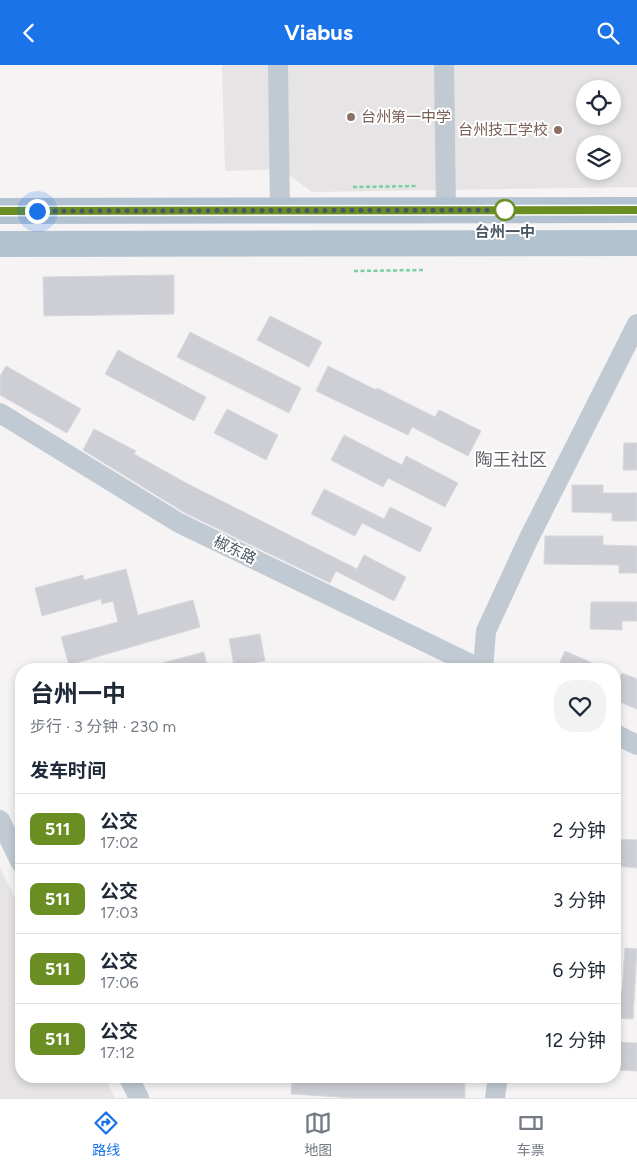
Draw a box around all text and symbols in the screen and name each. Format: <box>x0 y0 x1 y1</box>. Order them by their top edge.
icon: back <box>15 19 43 47</box>
text: Viabus <box>284 19 353 46</box>
icon: search <box>594 19 622 47</box>
map controls <box>576 80 621 180</box>
button: locate <box>576 80 621 125</box>
place label: 台州第一中学 <box>361 108 451 126</box>
marker: 台州第一中学 <box>345 111 357 123</box>
place label: 台州技工学校 <box>458 121 548 139</box>
marker: 台州技工学校 <box>552 124 564 136</box>
button: layers <box>576 135 621 180</box>
your location <box>25 199 50 224</box>
marker: 台州一中 <box>494 199 516 221</box>
place label: 台州一中 <box>475 223 535 241</box>
district label: 陶王社区 <box>475 449 547 471</box>
street label: 椒东路 <box>211 532 259 568</box>
text: 台州一中 <box>30 679 126 708</box>
button: heart <box>554 680 606 732</box>
text: 步行 · 3 分钟 · 230 m <box>30 717 176 736</box>
text: 发车时间 <box>30 759 106 782</box>
text: 公交 <box>100 810 138 833</box>
text: 511 <box>45 818 70 840</box>
text: 2 分钟 <box>553 819 606 842</box>
text: 17:02 <box>100 833 138 852</box>
text: 公交 <box>100 880 138 903</box>
text: 511 <box>45 888 70 910</box>
text: 3 分钟 <box>553 889 606 912</box>
text: 17:03 <box>100 903 138 922</box>
text: 公交 <box>100 950 138 973</box>
text: 511 <box>45 958 70 980</box>
text: 6 分钟 <box>553 959 606 982</box>
text: 17:06 <box>100 973 139 992</box>
text: 公交 <box>100 1020 138 1043</box>
text: 511 <box>45 1028 70 1050</box>
text: 12 分钟 <box>545 1029 606 1052</box>
text: 17:12 <box>100 1043 135 1062</box>
tab: 路线 <box>92 1109 120 1159</box>
tab: 地图 <box>304 1109 332 1159</box>
tab: 车票 <box>517 1109 545 1159</box>

